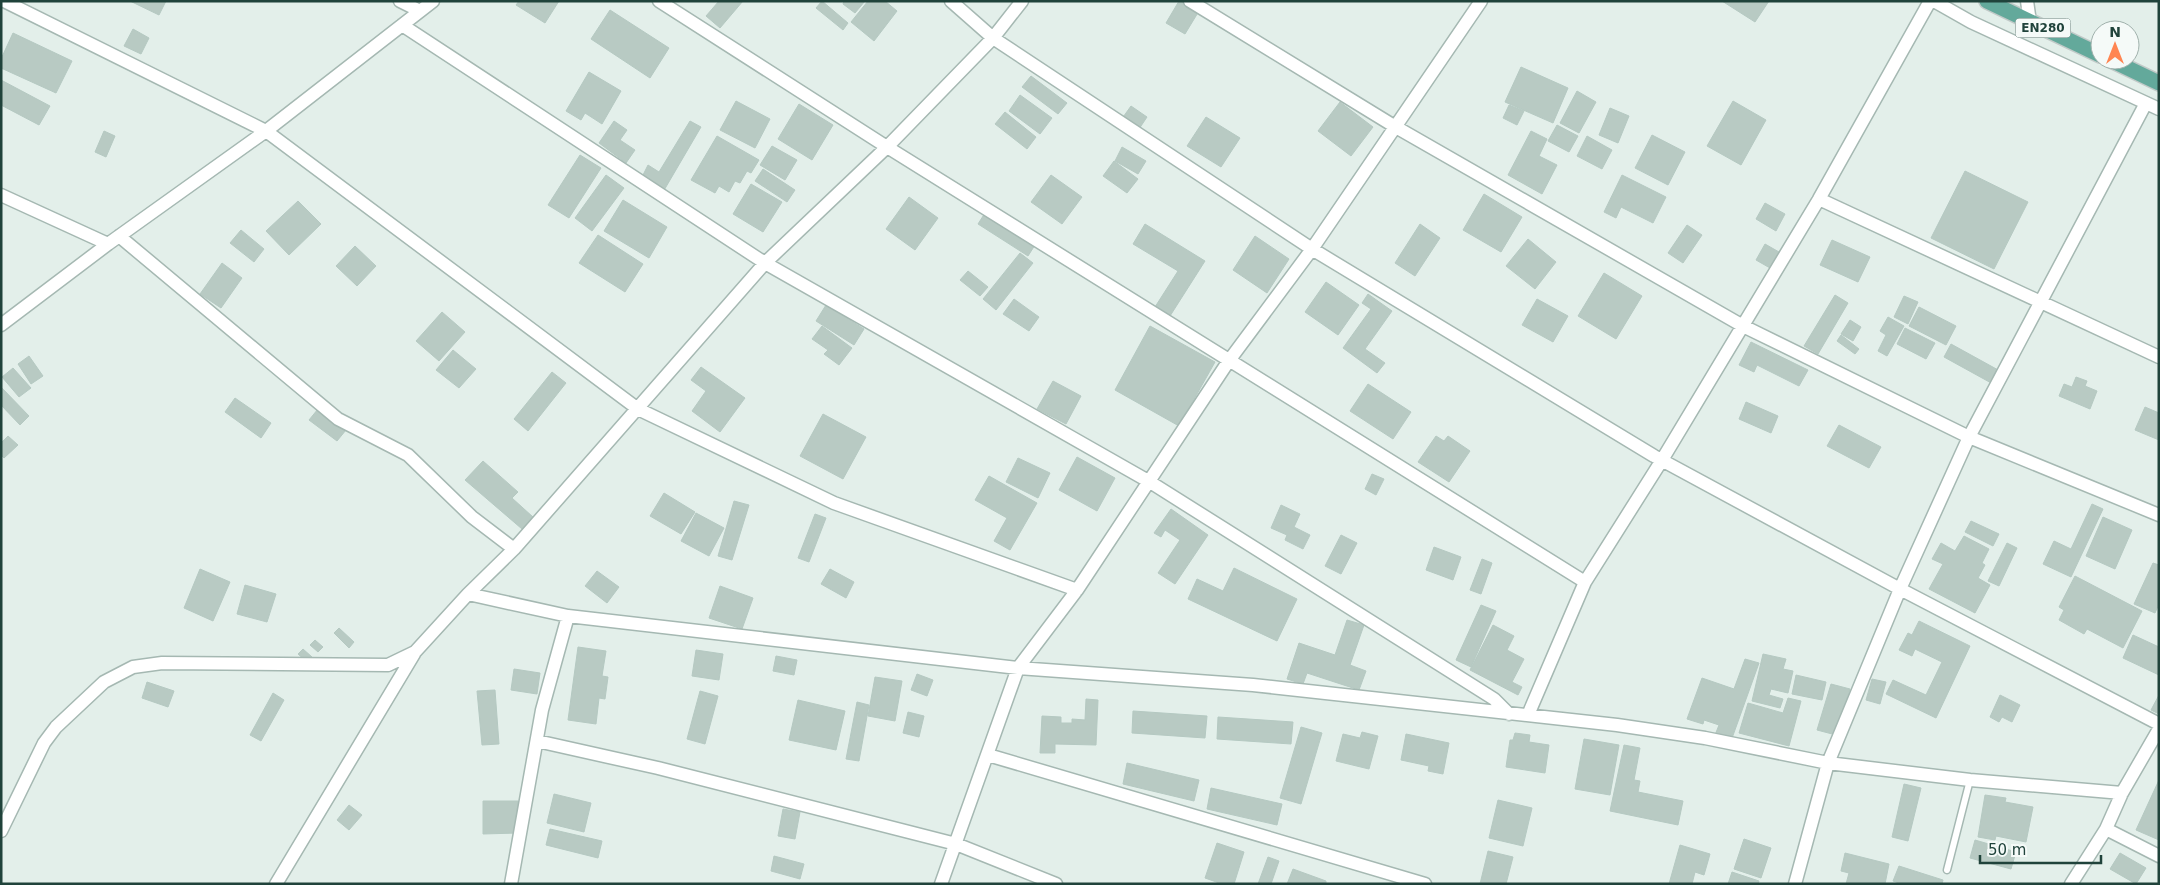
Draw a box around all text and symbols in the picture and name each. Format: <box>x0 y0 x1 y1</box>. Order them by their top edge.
road number: EN280 <box>2016 18 2070 38</box>
north arrow <box>2090 20 2140 70</box>
text: N <box>2109 24 2121 40</box>
scale bar <box>1980 832 2101 864</box>
text: 50 m <box>1988 841 2026 859</box>

